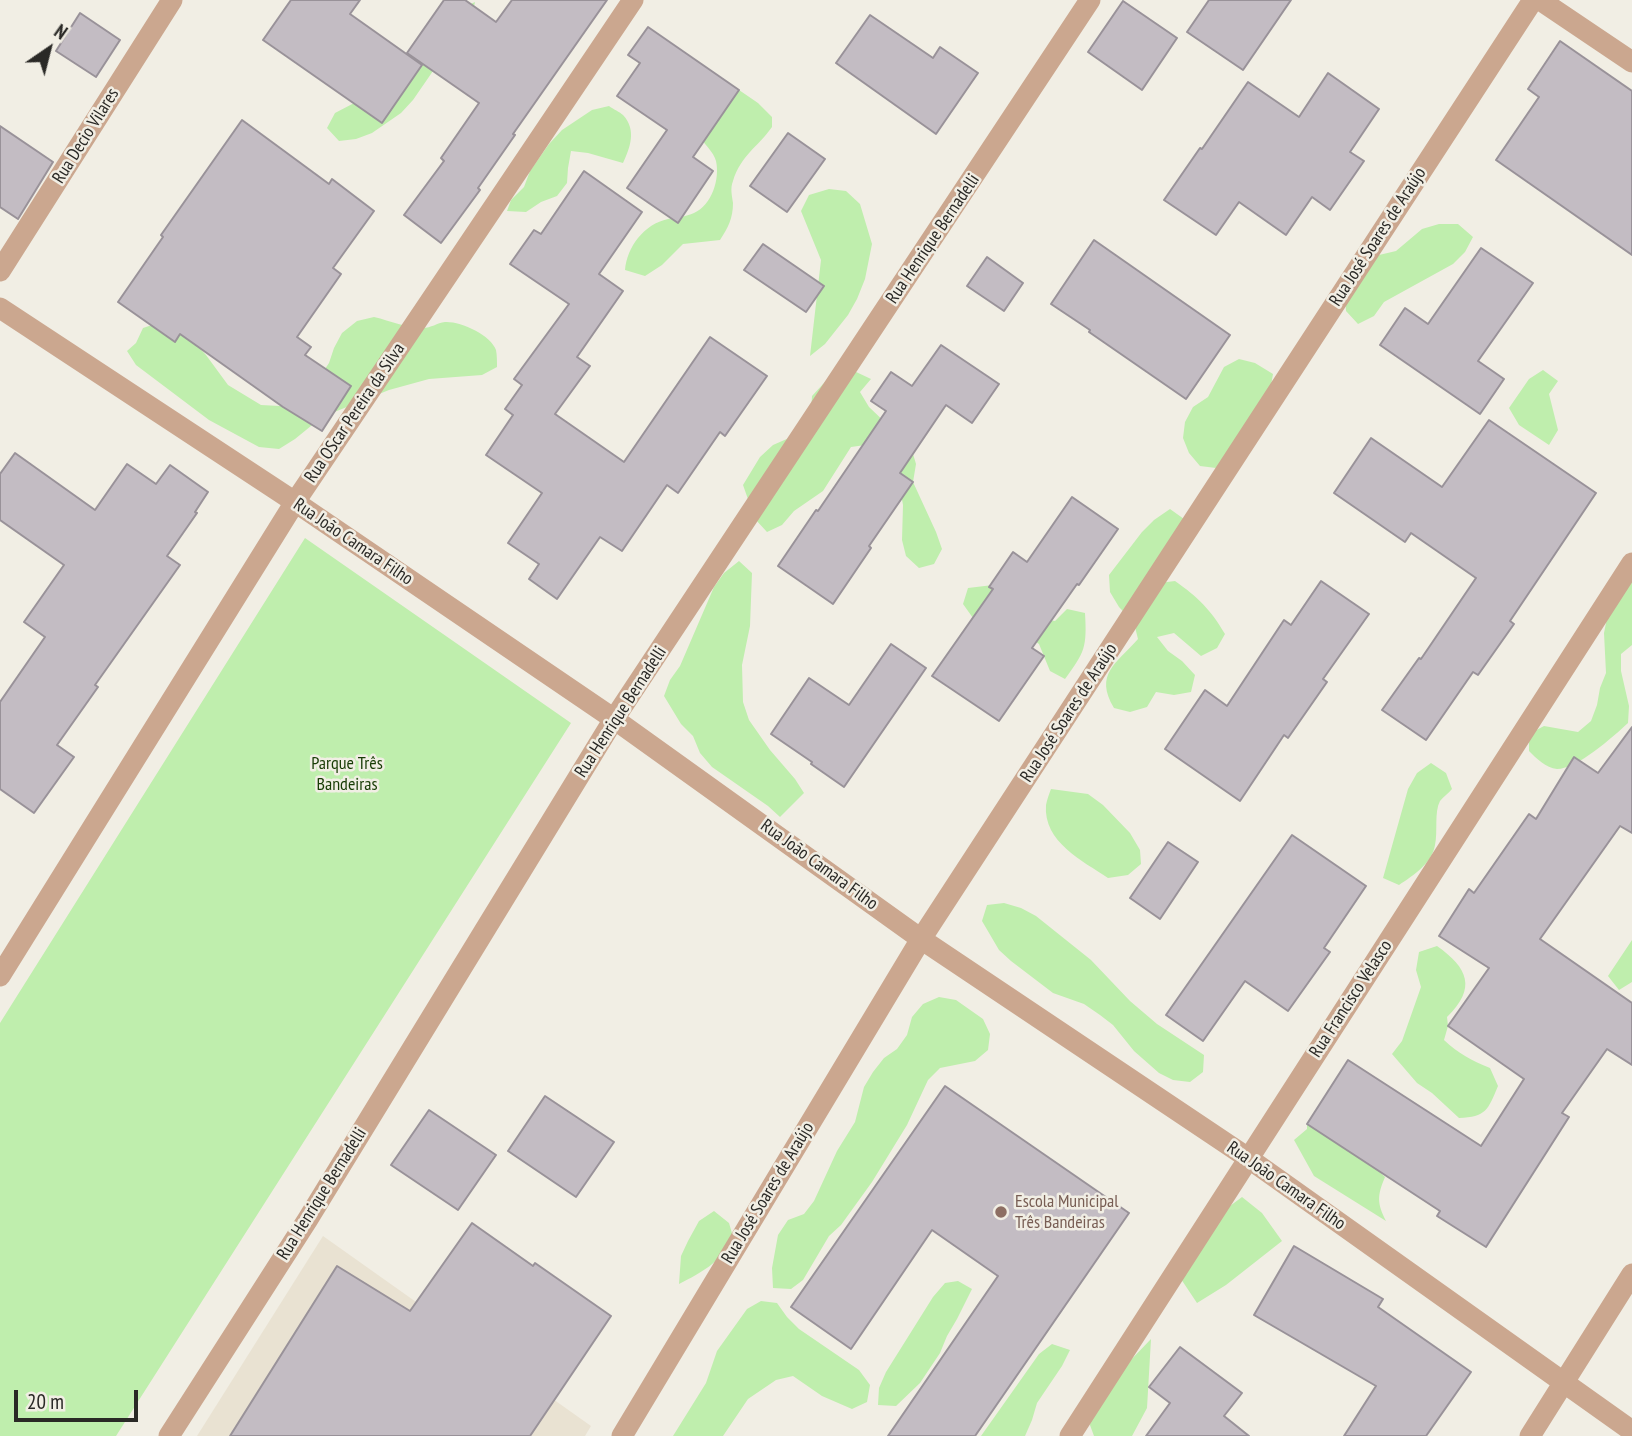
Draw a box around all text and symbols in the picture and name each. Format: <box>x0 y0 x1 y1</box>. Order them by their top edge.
north arrow <box>14 14 84 84</box>
text: N <box>50 19 72 45</box>
street label: Rua Decio Vilares <box>48 84 124 188</box>
street label: Rua José Soares de Araújo <box>1325 164 1431 310</box>
street label: Rua Henrique Bernadelli <box>882 170 984 308</box>
street label: Rua OScar Pereira da Silva <box>300 339 410 487</box>
street label: Rua João Camara Filho <box>289 494 417 590</box>
street label: Rua José Soares de Araújo <box>1016 640 1122 786</box>
street label: Rua Henrique Bernadelli <box>571 643 671 781</box>
park label: Parque Três Bandeiras <box>311 753 383 796</box>
street label: Rua João Camara Filho <box>756 815 882 915</box>
street label: Rua Francisco Velasco <box>1305 936 1397 1062</box>
street label: Rua José Soares de Araújo <box>717 1118 819 1268</box>
street label: Rua Henrique Bernadelli <box>273 1124 371 1264</box>
street label: Rua João Camara Filho <box>1223 1137 1349 1235</box>
place label: Escola Municipal Três Bandeiras <box>1015 1191 1119 1234</box>
marker: Escola Municipal Três Bandeiras <box>993 1204 1009 1220</box>
scale bar <box>18 1376 142 1420</box>
text: 20 m <box>27 1388 64 1415</box>

